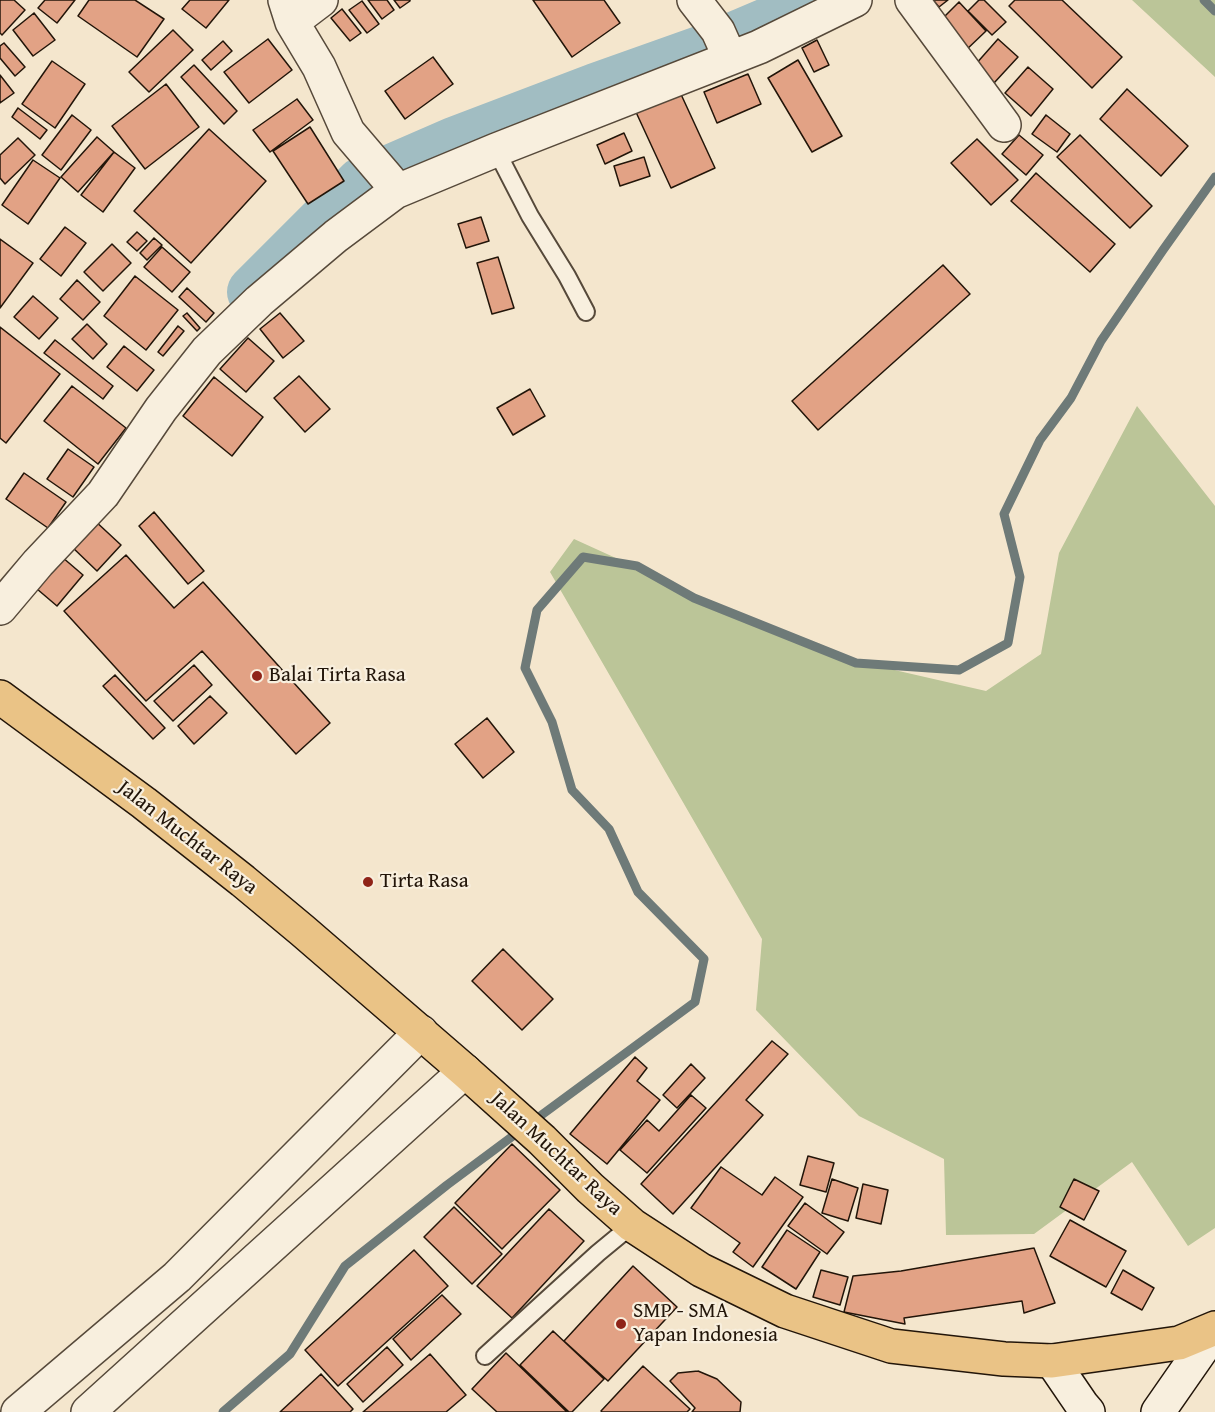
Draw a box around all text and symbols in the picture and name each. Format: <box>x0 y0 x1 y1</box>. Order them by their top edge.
place label: Balai Tirta Rasa <box>269 663 406 689</box>
marker: Balai Tirta Rasa <box>250 669 264 683</box>
street label: Jalan Muchtar Raya <box>112 775 262 901</box>
place label: Tirta Rasa <box>380 869 469 895</box>
marker: Tirta Rasa <box>361 875 375 889</box>
street label: Jalan Muchtar Raya <box>485 1087 627 1221</box>
place label: SMP - SMA Yapan Indonesia <box>633 1299 778 1349</box>
marker: SMP - SMA Yapan Indonesia <box>614 1317 628 1331</box>

